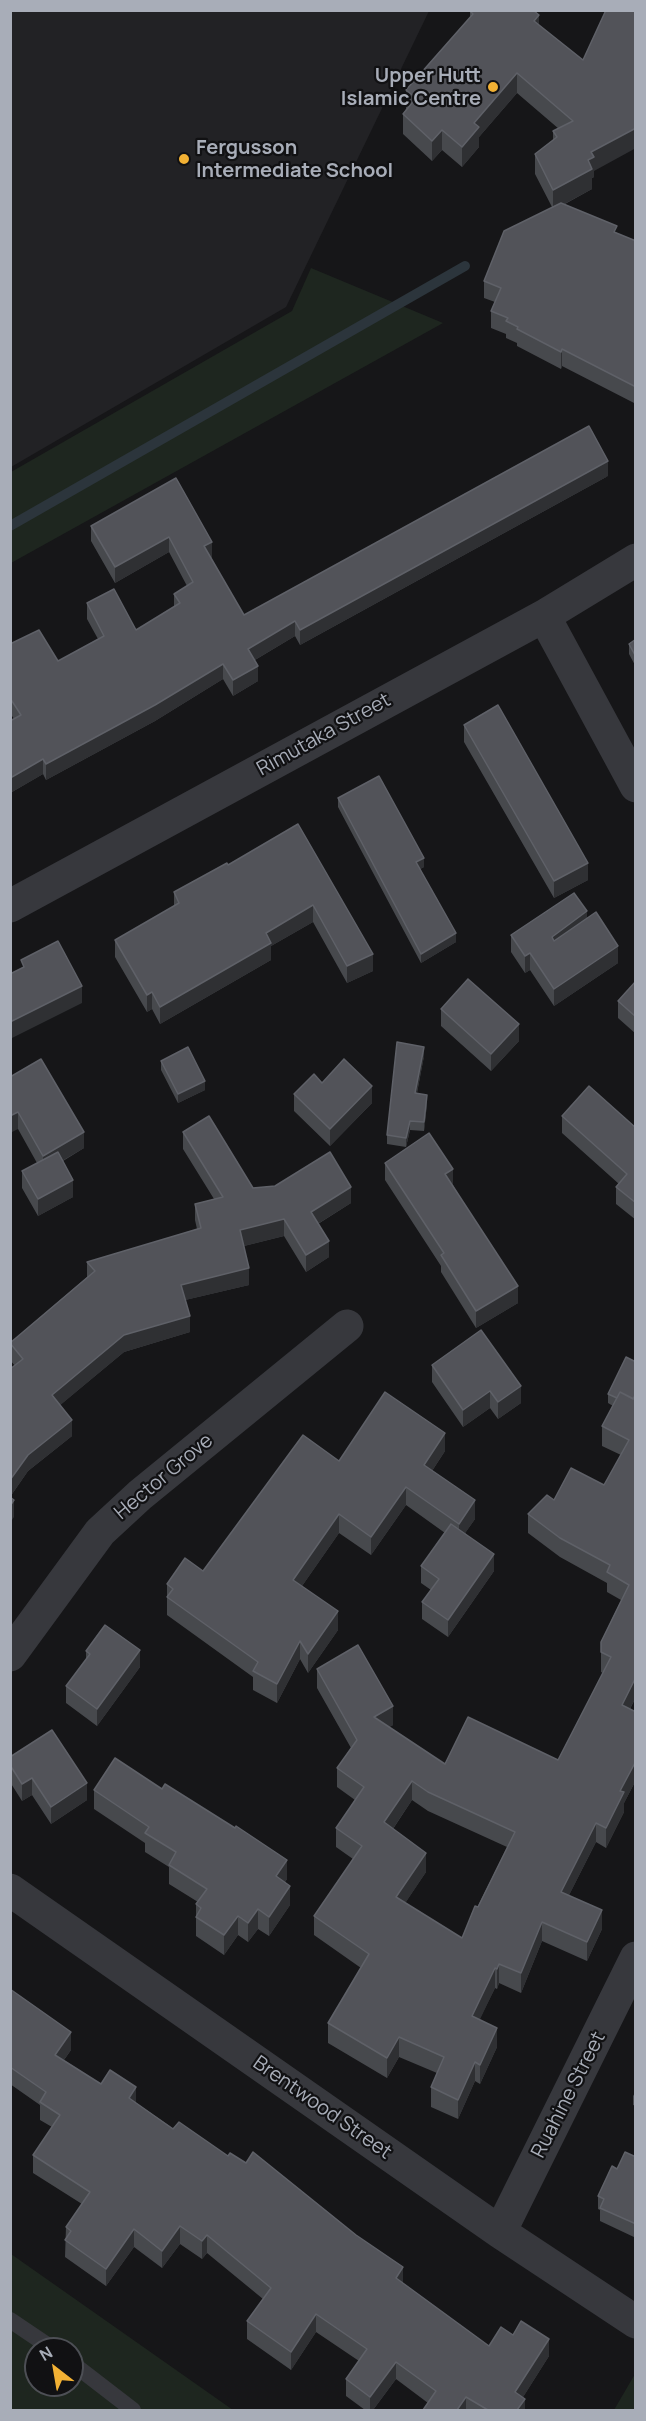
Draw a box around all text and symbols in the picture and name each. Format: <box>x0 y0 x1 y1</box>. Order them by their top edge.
place label: Upper Hutt Islamic Centre <box>341 64 481 111</box>
marker: Upper Hutt Islamic Centre <box>486 80 500 94</box>
place label: Fergusson Intermediate School <box>196 136 393 183</box>
marker: Fergusson Intermediate School <box>177 152 191 166</box>
street label: Rimutaka Street <box>253 688 395 782</box>
street label: Hector Grove <box>110 1429 218 1525</box>
street label: Ruahine Street <box>527 2028 611 2162</box>
street label: Brentwood Street <box>248 2051 396 2165</box>
north arrow <box>24 2337 84 2397</box>
text: N <box>35 2341 56 2366</box>

